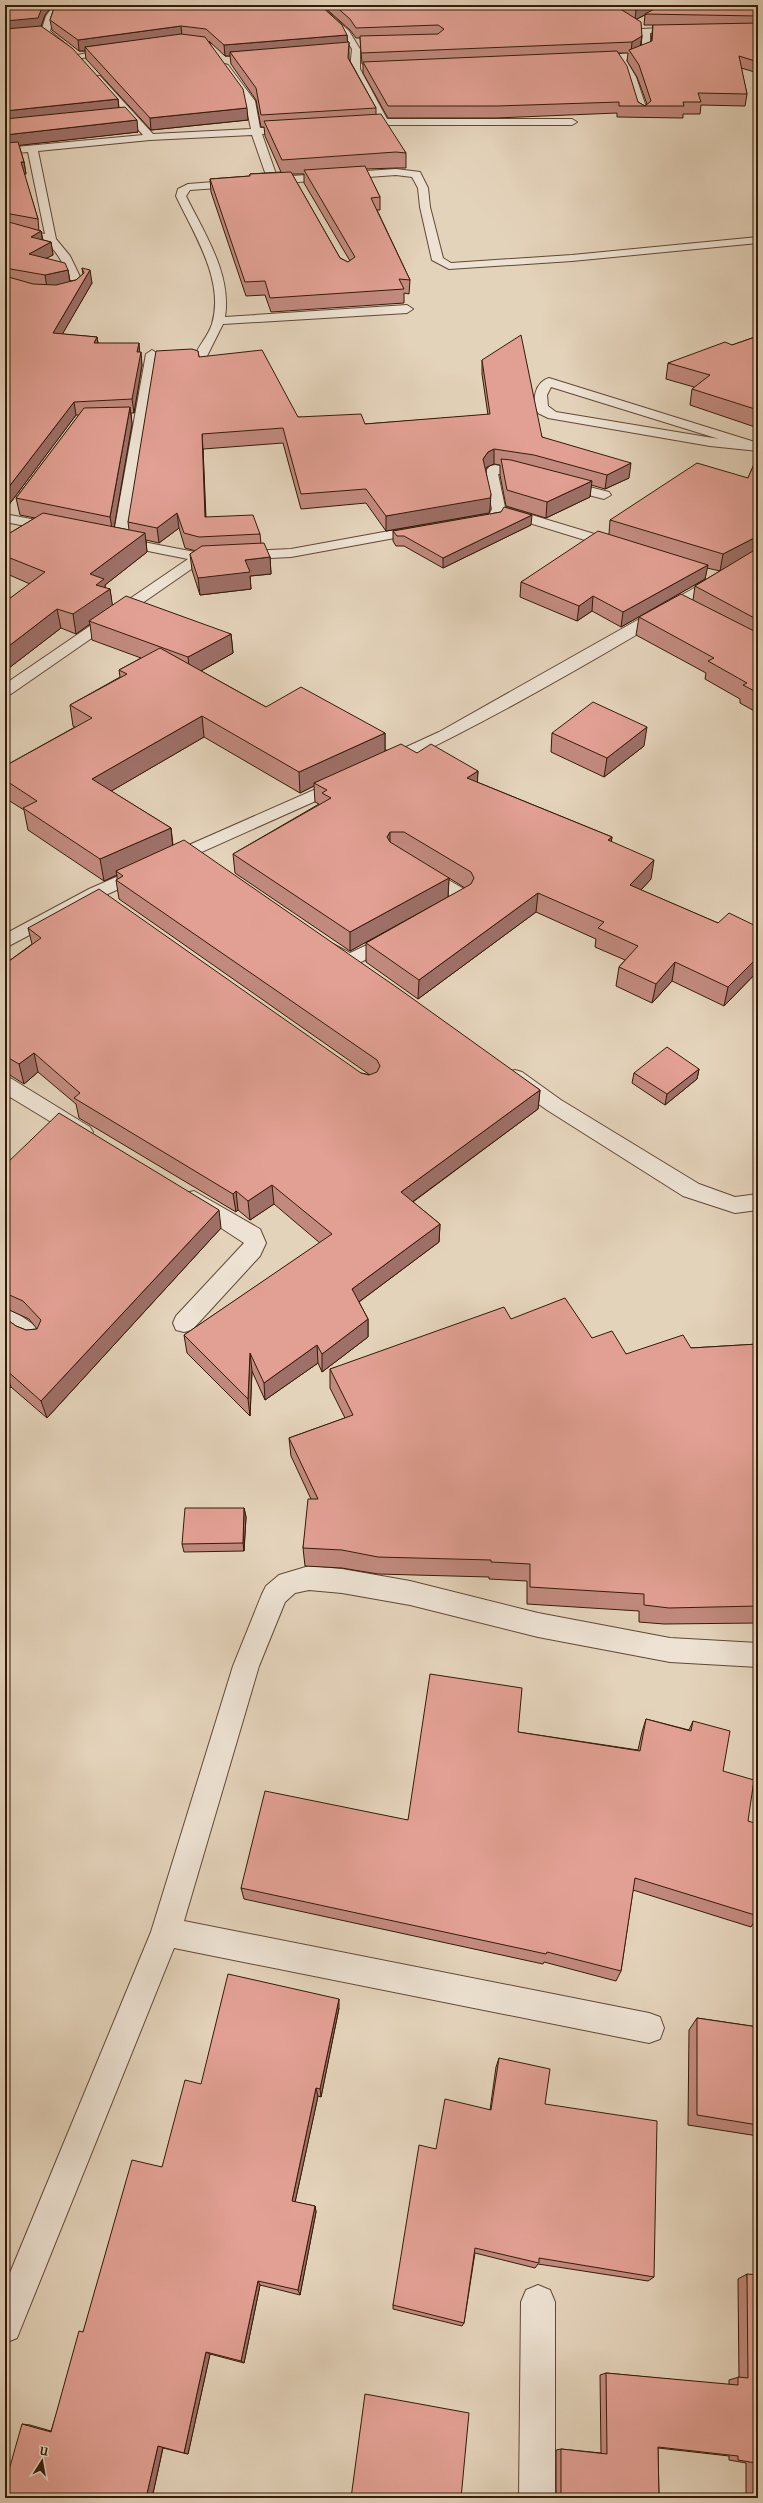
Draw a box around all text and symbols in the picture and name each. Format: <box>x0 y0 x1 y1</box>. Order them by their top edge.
north arrow <box>22 2441 62 2481</box>
text: U <box>37 2444 50 2459</box>

